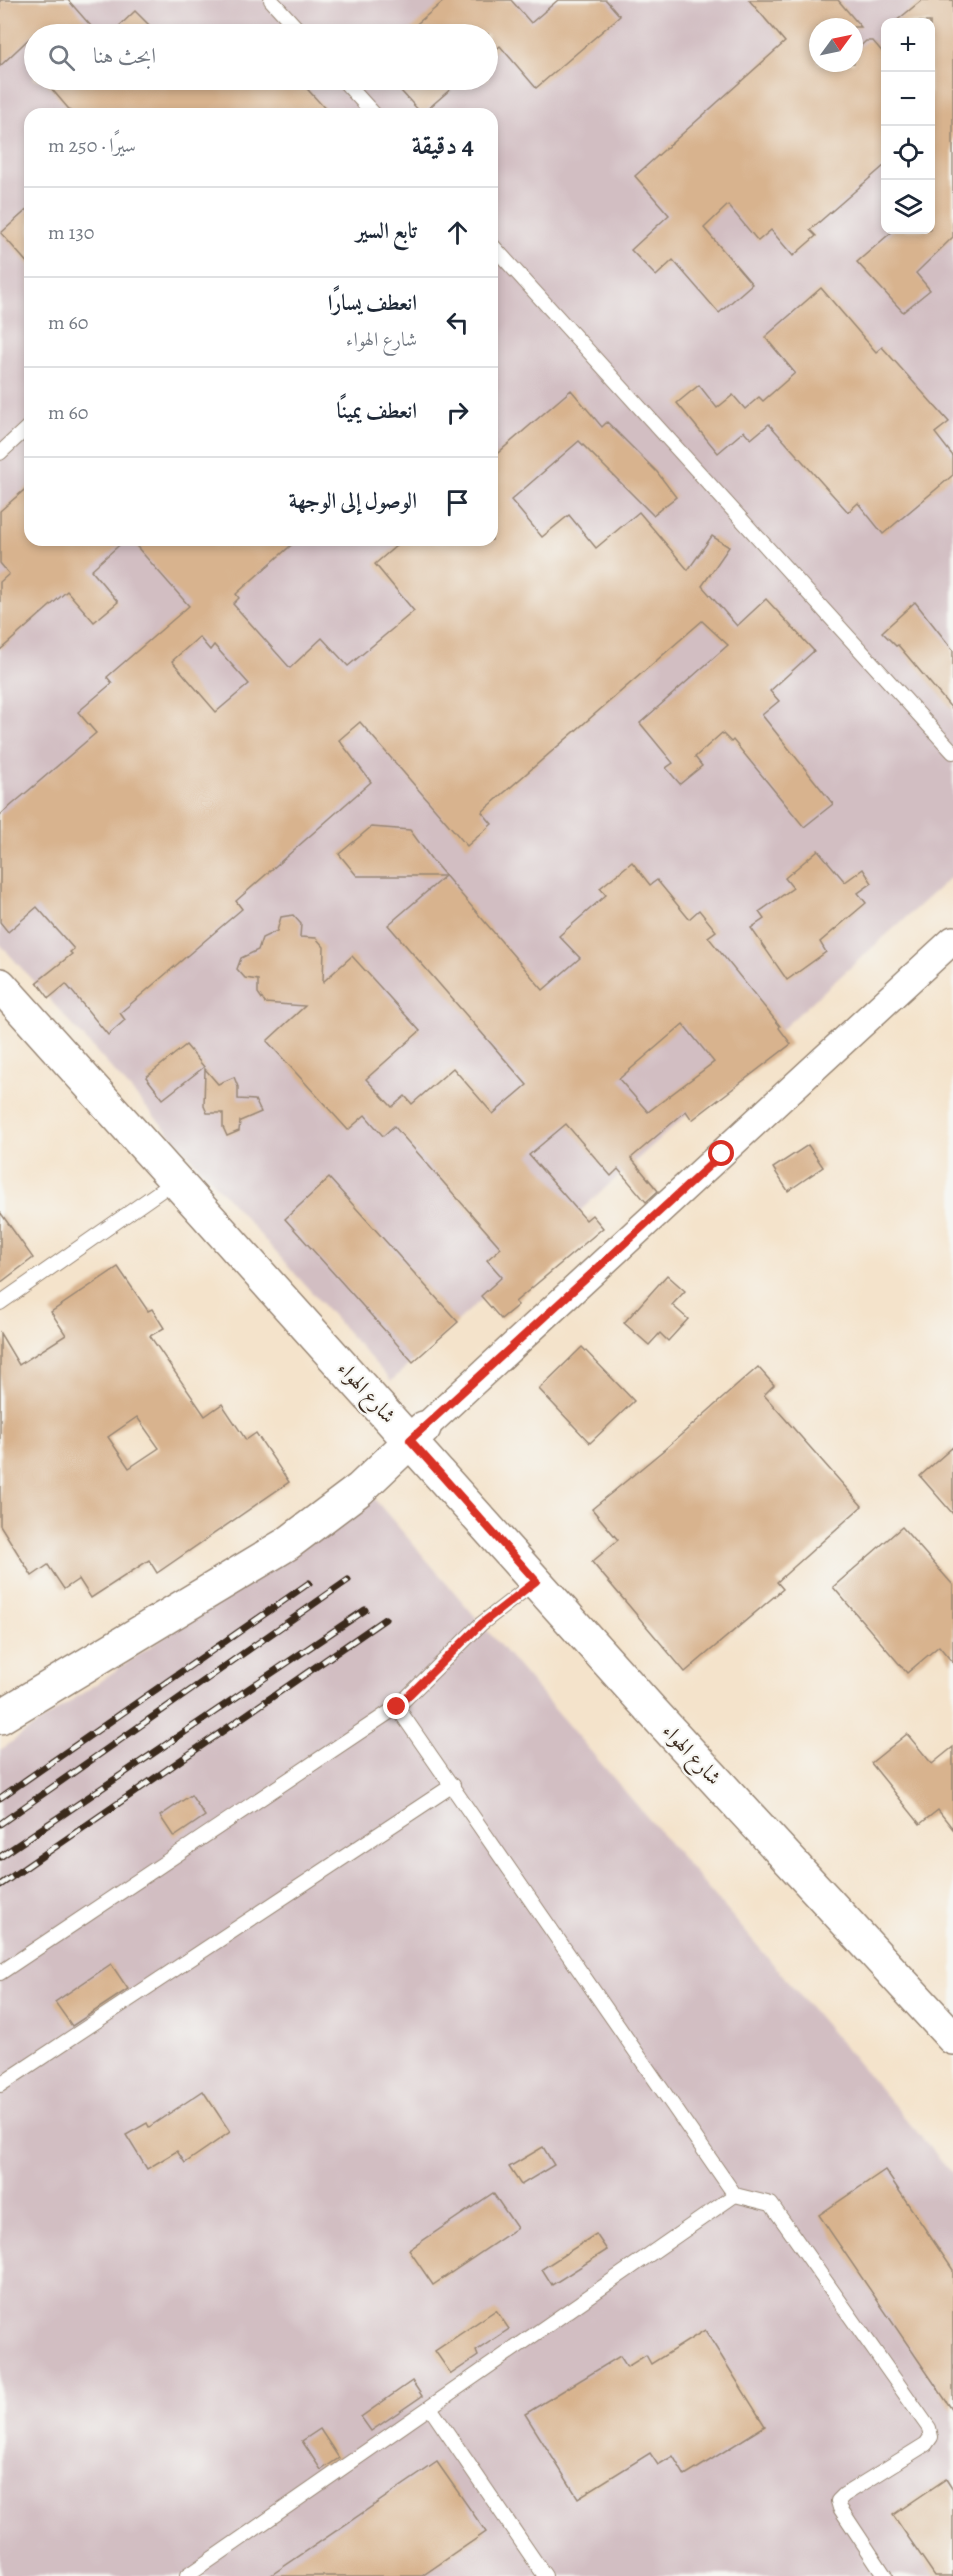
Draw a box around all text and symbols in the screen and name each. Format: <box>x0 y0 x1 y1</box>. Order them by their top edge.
north arrow <box>809 18 863 72</box>
map controls <box>881 18 935 234</box>
button: + <box>881 18 935 72</box>
search box <box>24 24 498 90</box>
icon: search <box>45 41 78 74</box>
text: ابحث هنا <box>93 41 156 71</box>
button: − <box>881 72 935 126</box>
button: locate <box>881 126 935 180</box>
text: 4 دقيقة <box>412 128 474 163</box>
text: سيرًا · 250 m <box>48 132 136 159</box>
button: layers <box>881 180 935 234</box>
text: تابع السير <box>356 216 417 246</box>
icon: ahead <box>441 216 474 249</box>
text: 130 m <box>48 219 94 246</box>
text: انعطف يسارًا <box>328 288 417 318</box>
icon: left <box>441 306 474 339</box>
text: 60 m <box>48 309 89 336</box>
text: شارع الهواء <box>346 326 417 353</box>
text: انعطف يمينًا <box>337 396 417 426</box>
icon: right <box>441 396 474 429</box>
text: 60 m <box>48 399 89 426</box>
text: الوصول إلى الوجهة <box>289 486 417 516</box>
icon: arrive <box>441 486 474 519</box>
route start <box>708 1140 734 1166</box>
street label: شارع الهواء <box>329 1355 402 1432</box>
route end <box>383 1693 409 1719</box>
street label: شارع الهواء <box>653 1717 728 1794</box>

